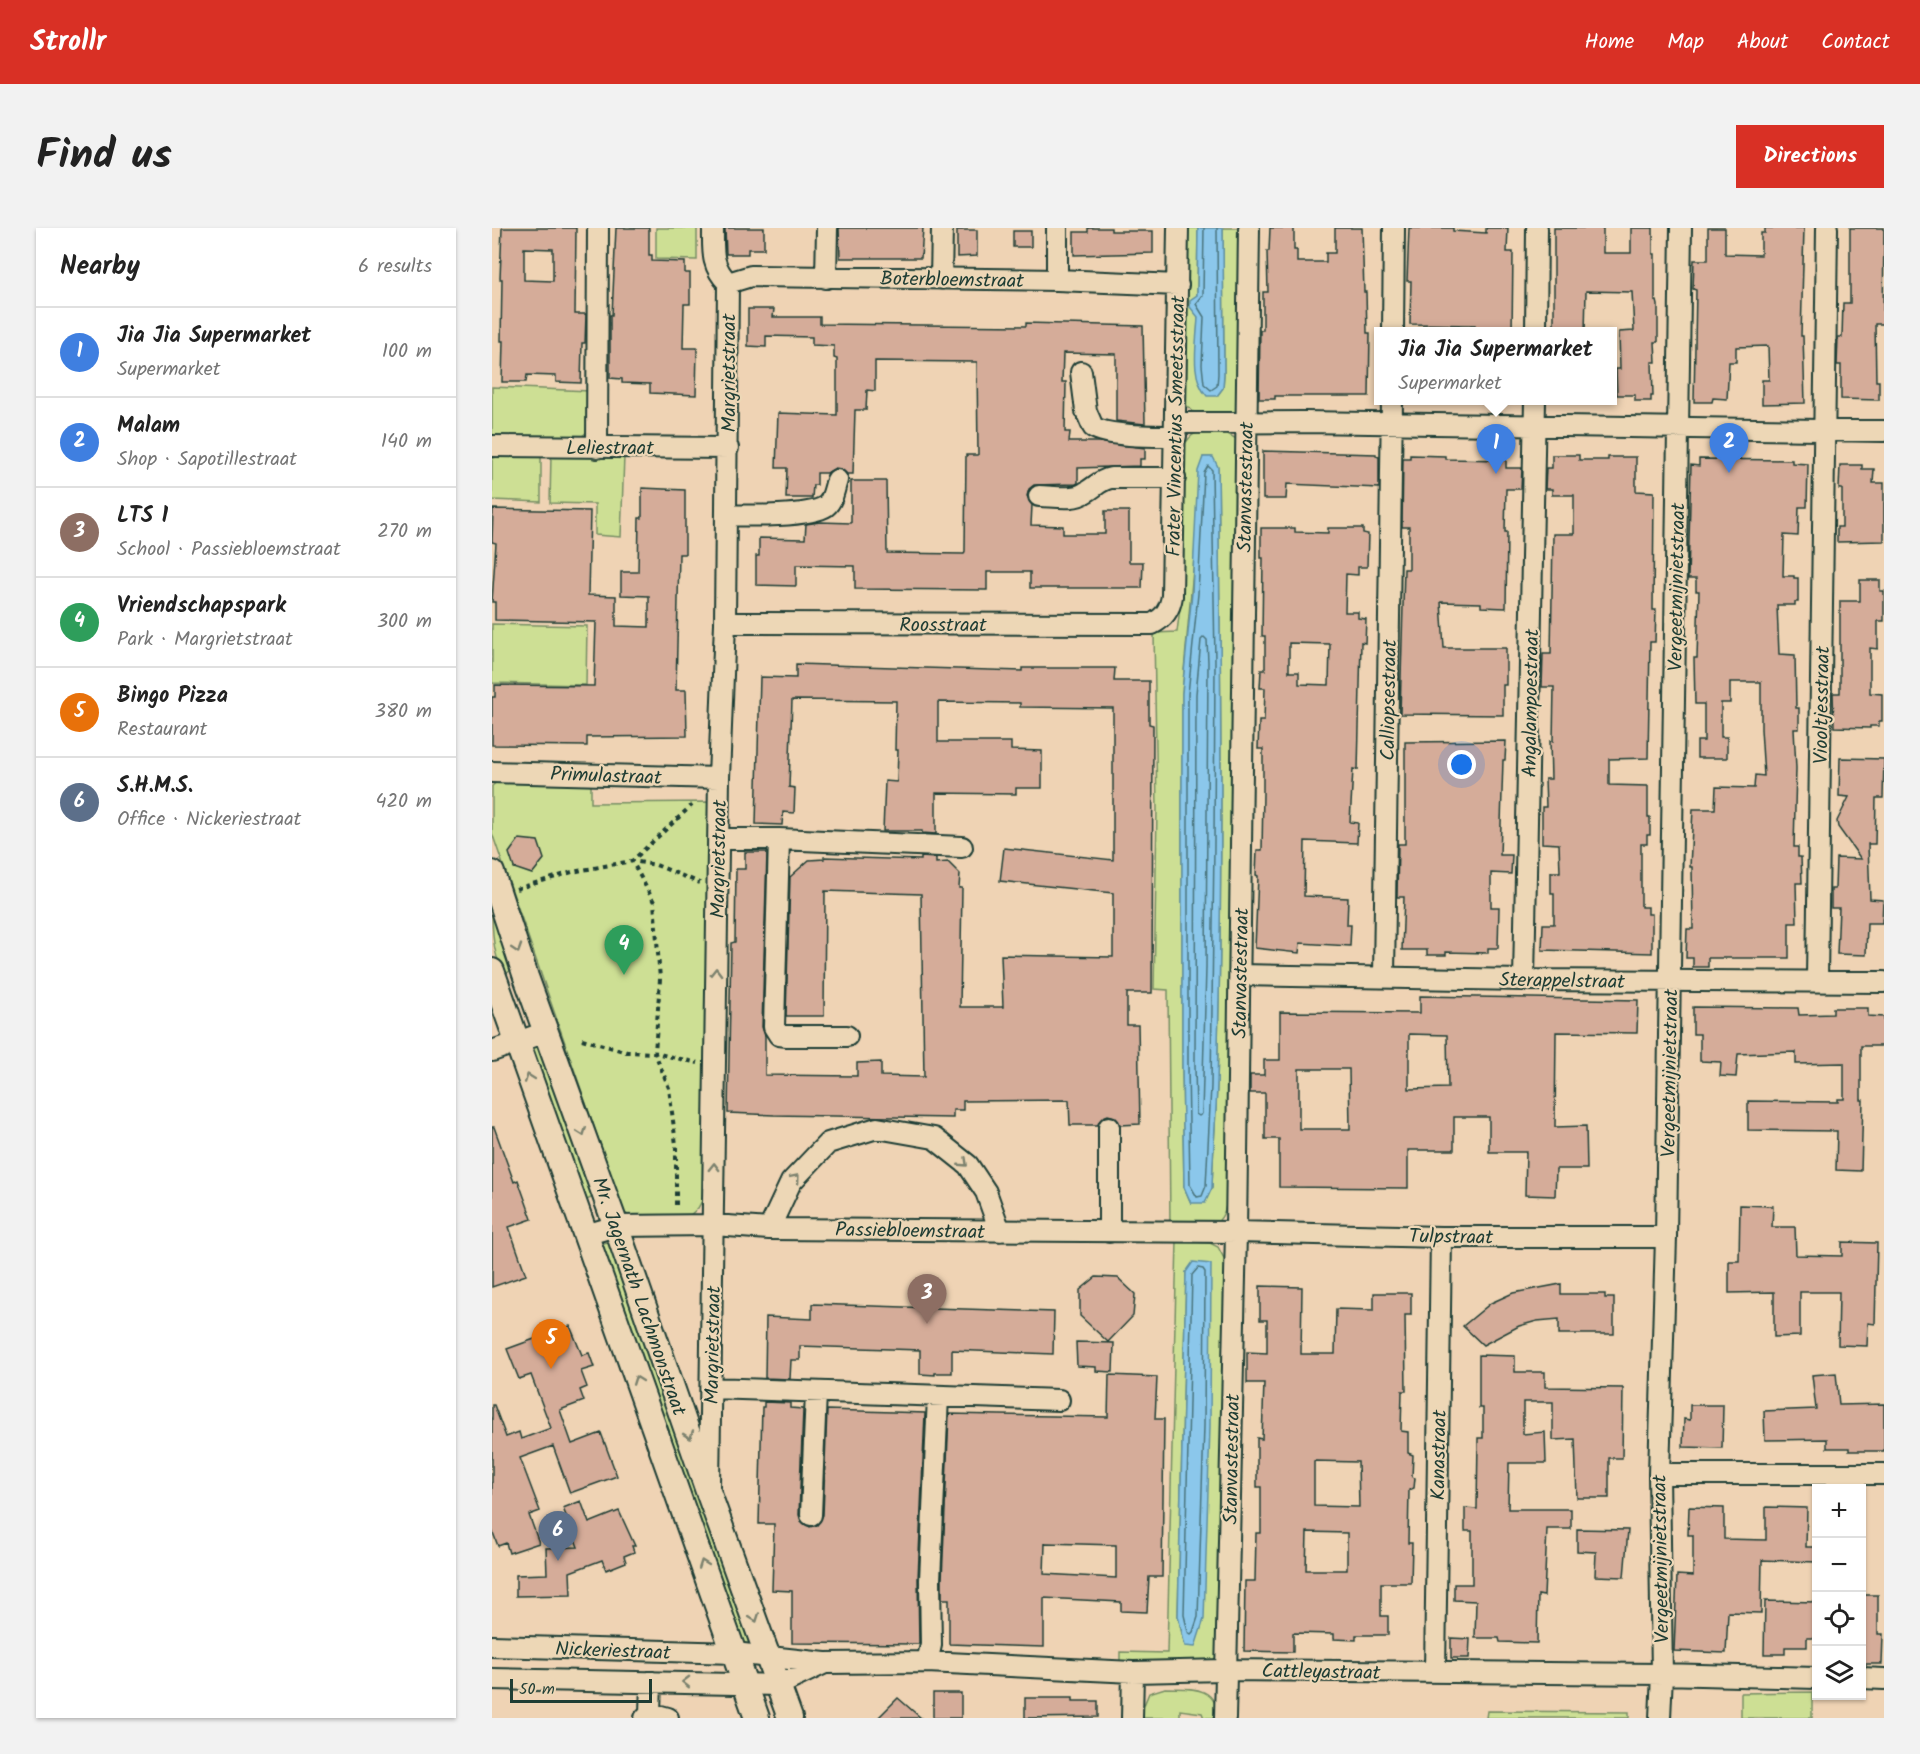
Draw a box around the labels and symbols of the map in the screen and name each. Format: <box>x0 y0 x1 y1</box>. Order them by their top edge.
street label: Boterbloemstraat <box>880 264 1024 298</box>
street label: Frater Vincentius Smeetsstraat <box>1159 295 1195 557</box>
street label: Margrietstraat <box>714 313 746 432</box>
street label: Stanvastestraat <box>1230 421 1264 553</box>
pin: 1 <box>1476 424 1516 474</box>
pin: 2 <box>1710 424 1748 473</box>
street label: Leliestraat <box>566 433 654 465</box>
street label: Vergeetmijnietstraat <box>1661 502 1695 672</box>
street label: Roosstraat <box>899 610 987 642</box>
street label: Angalampoestraat <box>1515 628 1549 778</box>
street label: Calliopsestraat <box>1373 639 1407 761</box>
street label: Viooltjesstraat <box>1806 645 1840 764</box>
your location <box>1447 750 1476 779</box>
street label: Primulastraat <box>550 759 662 795</box>
street label: Margrietstraat <box>703 799 737 919</box>
street label: Stanvastestraat <box>1225 907 1259 1039</box>
pin: 4 <box>604 926 644 975</box>
one-way arrow <box>509 943 522 954</box>
street label: Sterappelstraat <box>1499 965 1625 999</box>
one-way arrow <box>710 967 722 976</box>
street label: Vergeetmijnietstraat <box>1654 988 1688 1158</box>
one-way arrow <box>523 1073 536 1084</box>
one-way arrow <box>575 1126 588 1137</box>
one-way arrow <box>957 1156 967 1167</box>
one-way arrow <box>708 1162 720 1171</box>
street label: Mr. Jagernath Lachmonstraat <box>582 1173 694 1421</box>
one-way arrow <box>789 1174 800 1185</box>
street label: Passiebloemstraat <box>835 1215 985 1249</box>
street label: Tulpstraat <box>1409 1221 1494 1255</box>
pin: 3 <box>908 1274 946 1324</box>
street label: Margrietstraat <box>697 1285 731 1405</box>
pin: 5 <box>532 1320 570 1369</box>
one-way arrow <box>631 1375 644 1386</box>
street label: Stanvastestraat <box>1216 1393 1250 1525</box>
street label: Kanastraat <box>1423 1409 1457 1501</box>
one-way arrow <box>681 1429 694 1440</box>
street label: Vergeetmijnietstraat <box>1645 1474 1679 1644</box>
pin: 6 <box>538 1512 578 1561</box>
one-way arrow <box>697 1559 710 1570</box>
one-way arrow <box>748 1612 760 1623</box>
street label: Nickeriestraat <box>555 1634 671 1670</box>
street label: Cattleyastraat <box>1261 1656 1381 1690</box>
scale bar <box>510 1676 652 1704</box>
one-way arrow <box>682 1676 691 1689</box>

